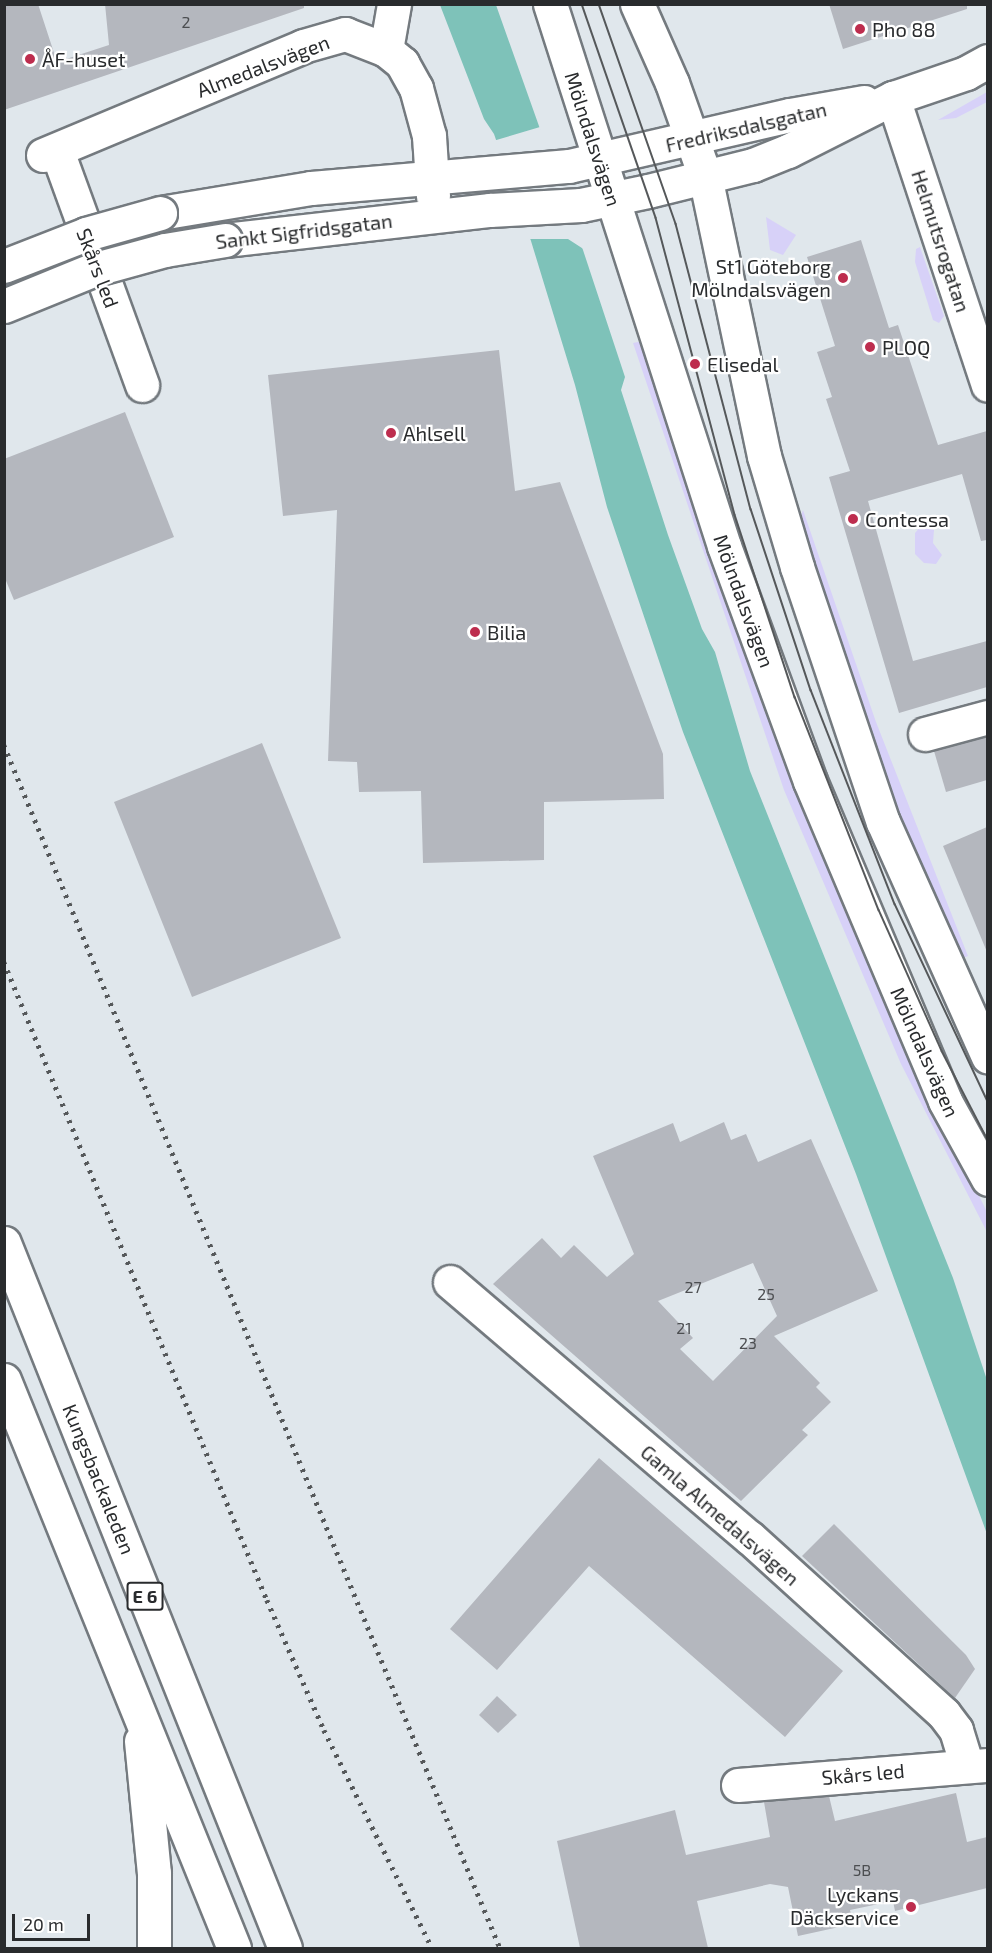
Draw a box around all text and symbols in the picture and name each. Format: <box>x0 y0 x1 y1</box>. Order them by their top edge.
house number: 2 <box>182 12 190 32</box>
place label: Pho 88 <box>872 17 936 41</box>
marker: Pho 88 <box>853 22 867 36</box>
street label: Almedalsvägen <box>193 30 333 102</box>
place label: ÅF-huset <box>42 47 126 71</box>
marker: ÅF-huset <box>23 52 37 66</box>
street label: Mölndalsvägen <box>560 69 626 209</box>
street label: Fredriksdalsgatan <box>663 97 829 157</box>
street label: Helmutsrogatan <box>907 167 975 315</box>
street label: Sankt Sigfridsgatan <box>214 208 394 254</box>
street label: Skårs led <box>72 225 124 311</box>
place label: St1 Göteborg Mölndalsvägen <box>691 254 831 301</box>
marker: St1 Göteborg Mölndalsvägen <box>836 271 850 285</box>
place label: PLOQ <box>882 335 930 359</box>
marker: PLOQ <box>863 340 877 354</box>
place label: Elisedal <box>707 352 778 376</box>
marker: Elisedal <box>688 357 702 371</box>
place label: Ahlsell <box>403 421 466 445</box>
marker: Ahlsell <box>384 426 398 440</box>
place label: Contessa <box>865 507 949 531</box>
marker: Contessa <box>846 512 860 526</box>
street label: Mölndalsvägen <box>709 531 779 671</box>
place label: Bilia <box>487 620 526 644</box>
marker: Bilia <box>468 625 482 639</box>
street label: Mölndalsvägen <box>886 983 964 1121</box>
house number: 27 <box>684 1277 702 1297</box>
house number: 25 <box>757 1284 775 1304</box>
house number: 21 <box>676 1318 692 1338</box>
house number: 23 <box>739 1333 757 1353</box>
street label: Kungsbackaleden <box>58 1400 140 1558</box>
street label: Gamla Almedalsvägen <box>636 1440 804 1590</box>
road number: E 6 <box>126 1581 164 1611</box>
street label: Skårs led <box>821 1758 905 1790</box>
house number: 5B <box>853 1860 871 1880</box>
place label: Lyckans Däckservice <box>790 1883 899 1930</box>
marker: Lyckans Däckservice <box>904 1900 918 1914</box>
scale bar <box>15 1902 93 1940</box>
text: 20 m <box>23 1913 64 1935</box>

